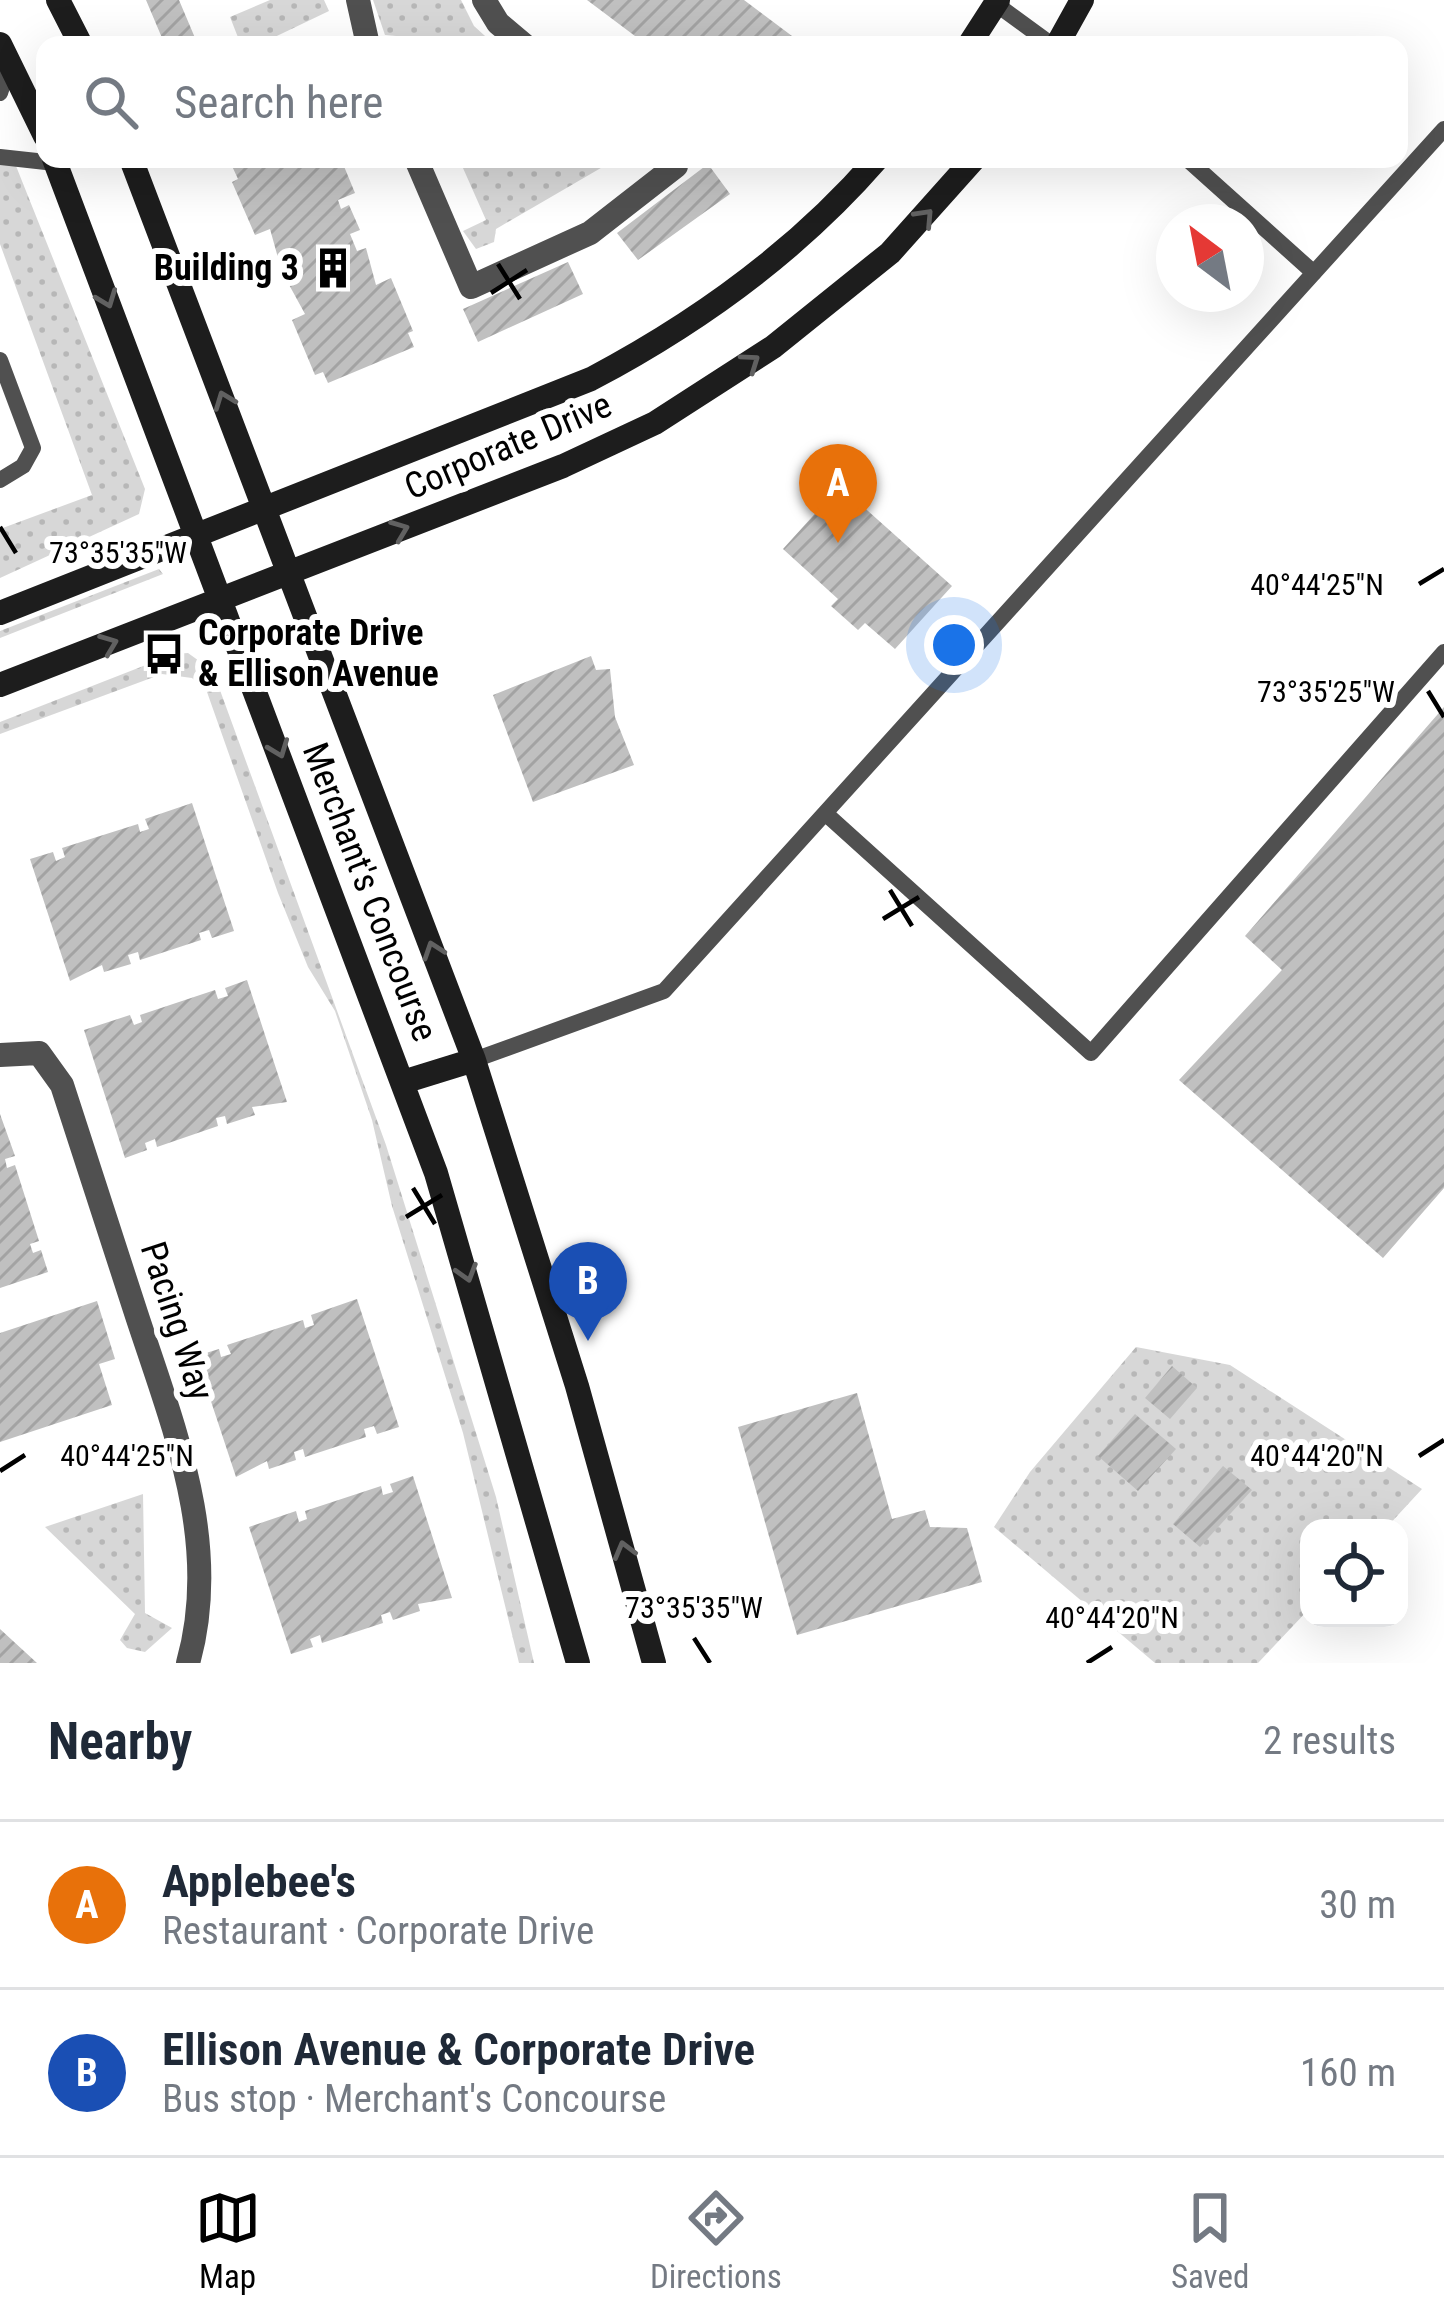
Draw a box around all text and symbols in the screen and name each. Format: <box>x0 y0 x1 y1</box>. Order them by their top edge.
search box <box>36 36 1408 168</box>
icon: search <box>78 69 144 135</box>
text: Search here <box>174 76 383 129</box>
north arrow <box>1156 204 1264 312</box>
one-way arrow <box>910 209 932 230</box>
building icon: Building 3 <box>310 245 356 291</box>
place label: Building 3 <box>154 247 299 289</box>
one-way arrow <box>93 288 118 309</box>
one-way arrow <box>738 354 760 376</box>
street label: Corporate Drive <box>398 384 618 508</box>
one-way arrow <box>214 390 239 411</box>
pin: A <box>799 444 877 543</box>
one-way arrow <box>389 519 410 544</box>
text: 73°35'35"W <box>49 535 187 570</box>
text: 40°44'25"N <box>1250 567 1384 602</box>
place label: Corporate Drive & Ellison Avenue <box>198 612 439 695</box>
your location <box>924 615 984 675</box>
bus stop icon: Corporate Drive & Ellison Avenue <box>141 631 187 677</box>
one-way arrow <box>98 634 119 658</box>
text: 73°35'25"W <box>1257 674 1395 709</box>
street label: Merchant's Concourse <box>294 737 446 1047</box>
one-way arrow <box>264 738 289 759</box>
one-way arrow <box>423 941 447 962</box>
street label: Pacing Way <box>132 1236 222 1406</box>
pin: B <box>549 1242 627 1341</box>
one-way arrow <box>453 1262 478 1283</box>
text: 40°44'25"N <box>60 1438 194 1473</box>
text: 40°44'20"N <box>1250 1438 1384 1473</box>
map controls <box>1300 1519 1408 1627</box>
button: locate <box>1300 1519 1408 1627</box>
one-way arrow <box>613 1540 638 1561</box>
text: 73°35'35"W <box>625 1590 763 1625</box>
text: 40°44'20"N <box>1045 1600 1179 1635</box>
text: Nearby <box>48 1712 192 1771</box>
text: 2 results <box>1263 1718 1396 1764</box>
text: Applebee's <box>162 1855 356 1908</box>
text: A <box>75 1882 99 1928</box>
text: 30 m <box>1319 1882 1396 1928</box>
text: Restaurant · Corporate Drive <box>162 1908 594 1954</box>
text: Ellison Avenue & Corporate Drive <box>162 2023 755 2076</box>
text: B <box>76 2050 98 2096</box>
text: 160 m <box>1300 2050 1396 2096</box>
text: Bus stop · Merchant's Concourse <box>162 2076 666 2122</box>
tab: Map <box>195 2185 261 2296</box>
tab: Directions <box>650 2185 782 2296</box>
tab: Saved <box>1171 2185 1249 2296</box>

